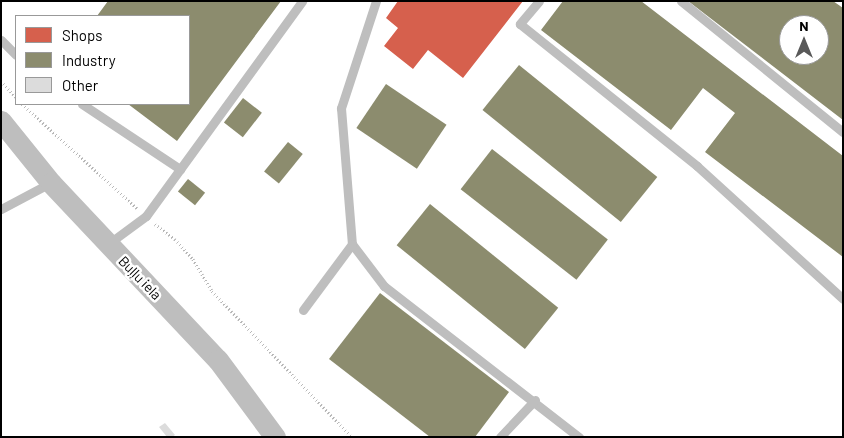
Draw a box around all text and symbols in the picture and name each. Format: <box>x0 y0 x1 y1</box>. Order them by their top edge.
legend <box>15 15 190 105</box>
north arrow <box>779 15 829 65</box>
text: N <box>799 17 809 34</box>
text: Shops <box>62 26 102 44</box>
text: Industry <box>62 51 116 69</box>
text: Other <box>62 76 98 94</box>
street label: Buļļu iela <box>115 253 165 303</box>

